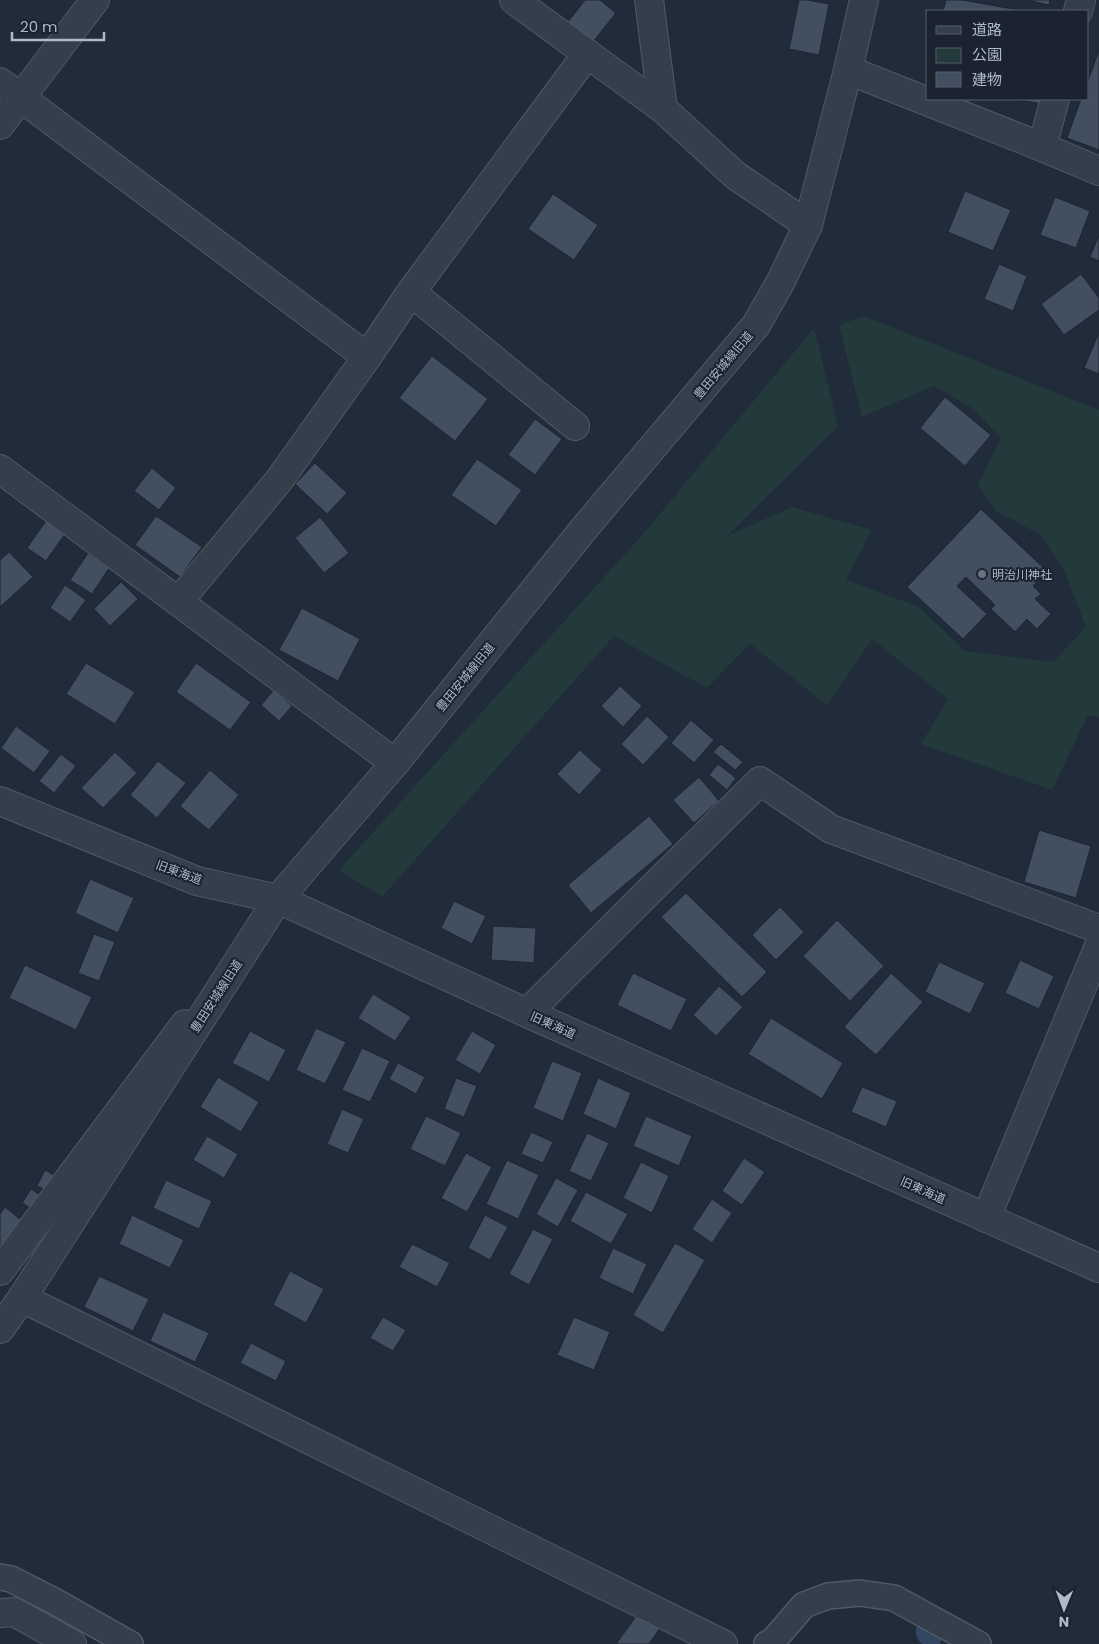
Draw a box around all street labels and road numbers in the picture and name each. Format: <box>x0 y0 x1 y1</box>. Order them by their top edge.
street label: 豊田安城線旧道 <box>689 327 757 403</box>
street label: 豊田安城線旧道 <box>432 639 498 715</box>
street label: 旧東海道 <box>154 856 204 888</box>
street label: 豊田安城線旧道 <box>186 956 246 1036</box>
street label: 旧東海道 <box>528 1007 578 1043</box>
street label: 旧東海道 <box>898 1172 948 1208</box>

